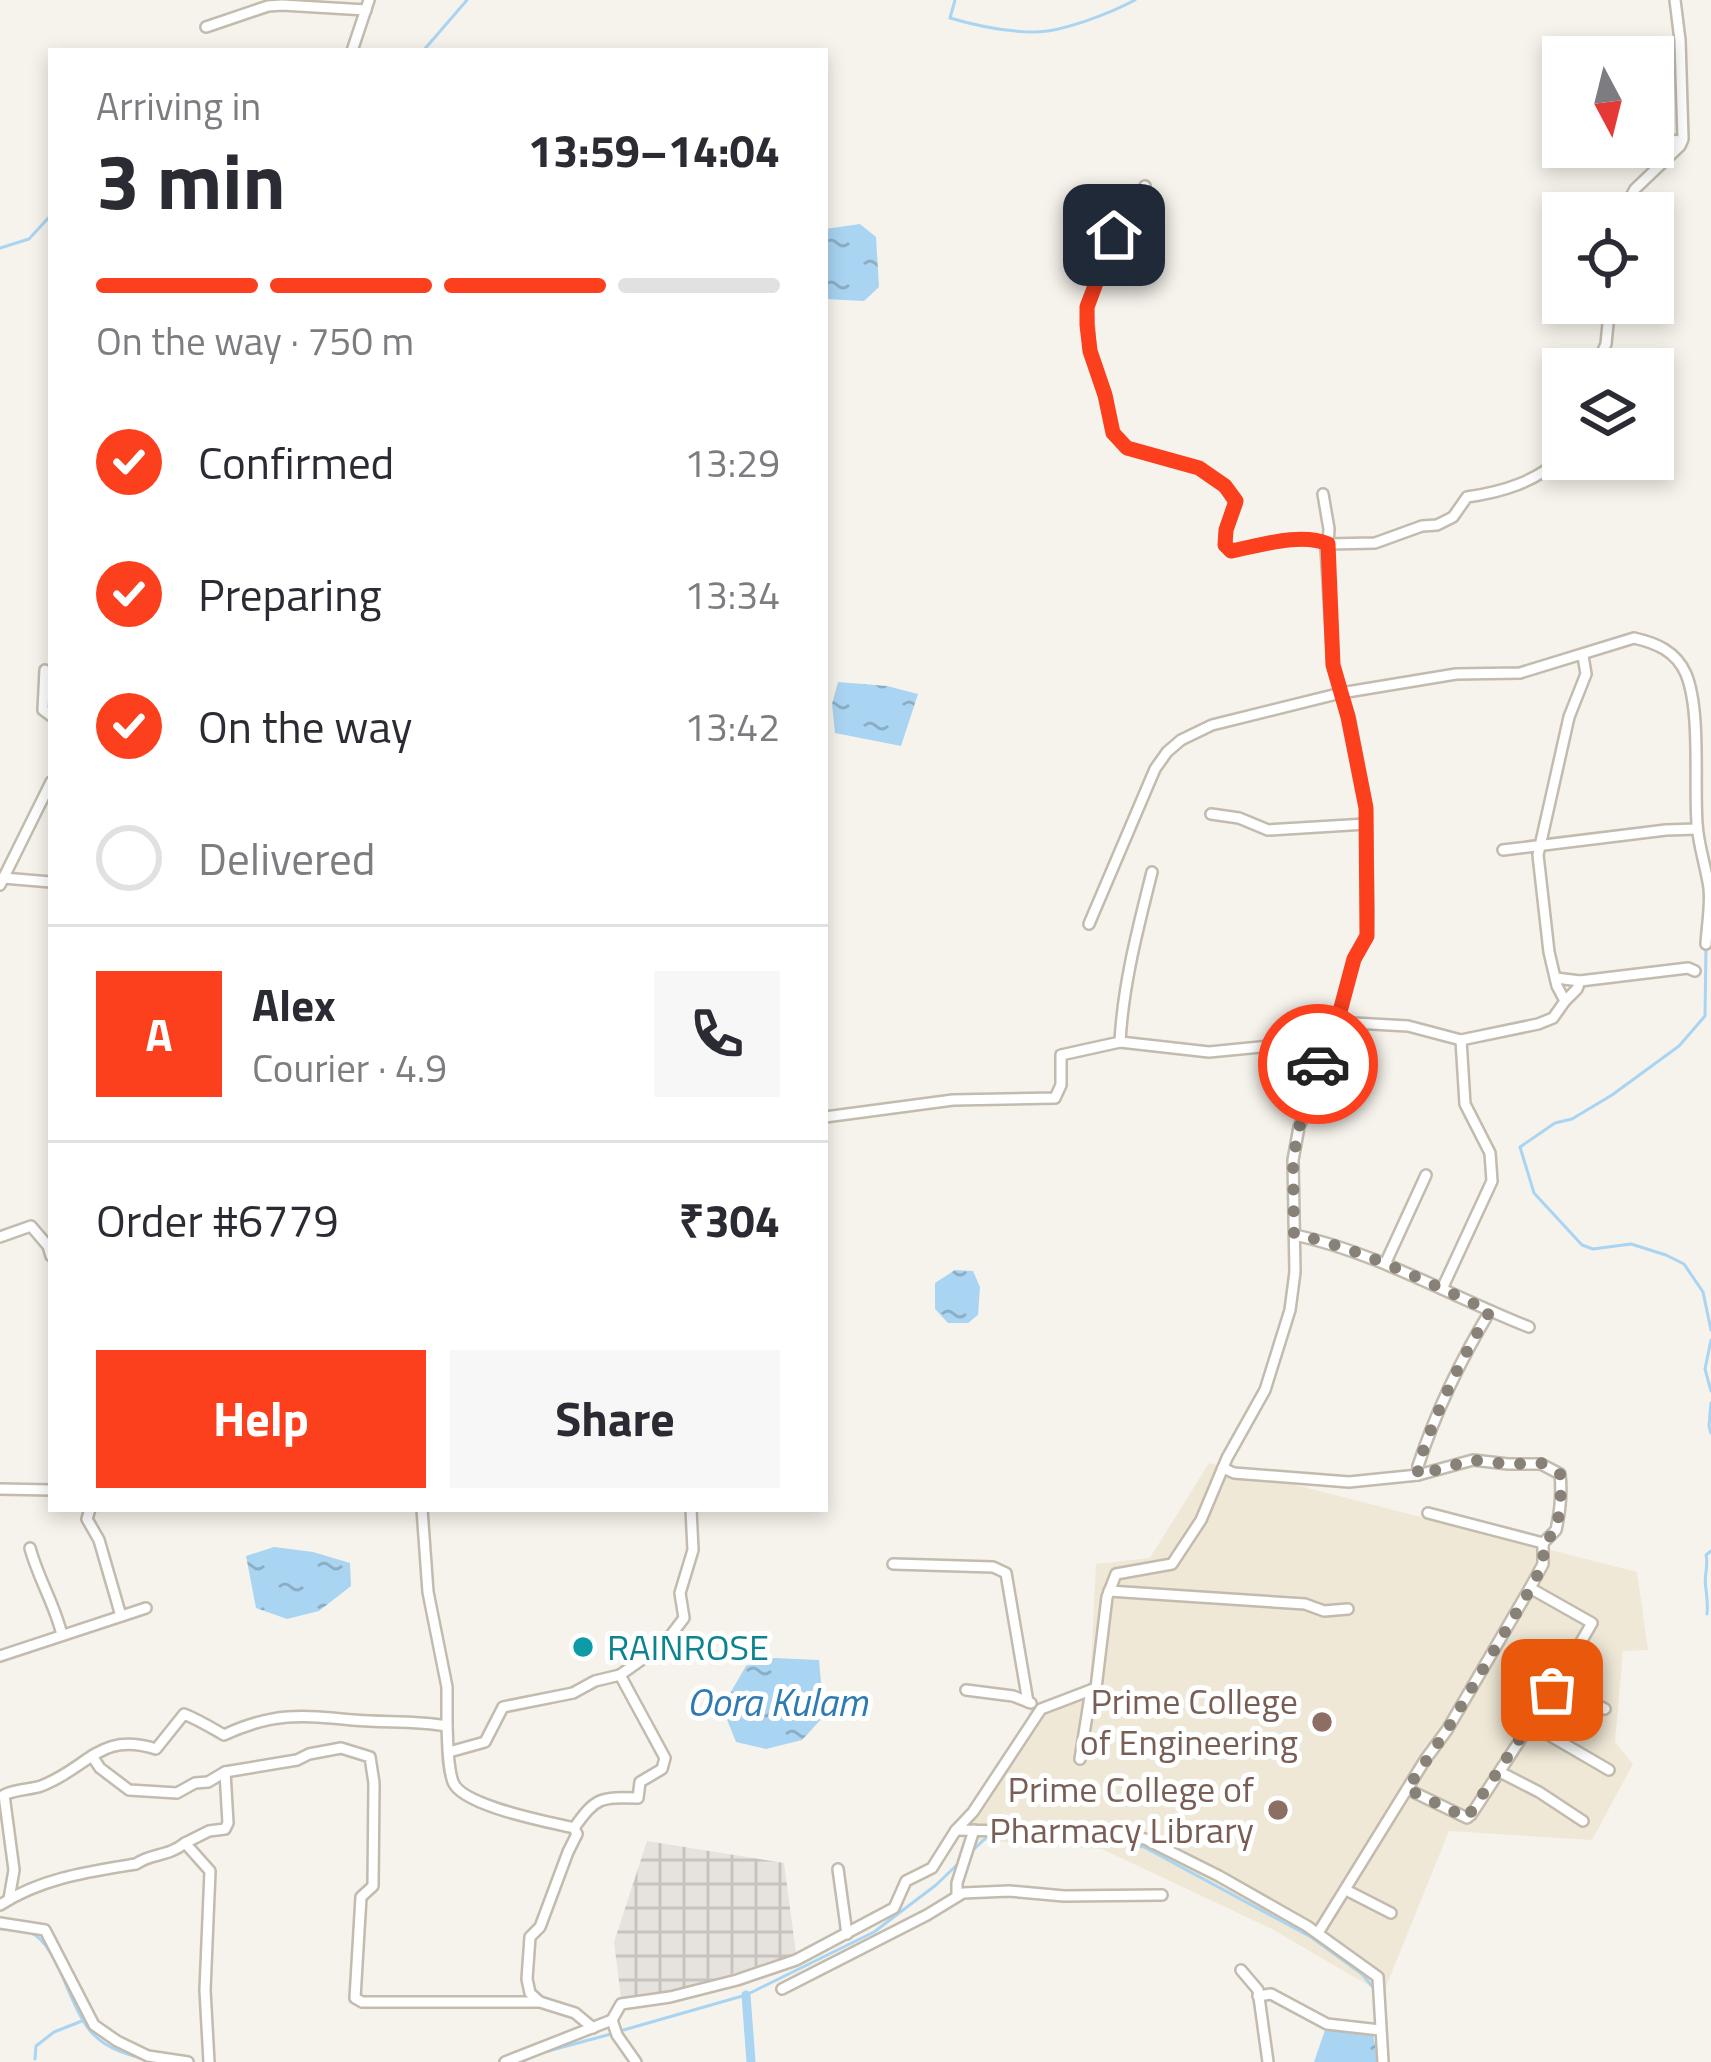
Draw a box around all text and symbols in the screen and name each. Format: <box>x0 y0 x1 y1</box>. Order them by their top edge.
north arrow <box>1542 36 1674 168</box>
map controls <box>1542 36 1674 480</box>
text: Arriving in <box>96 76 261 135</box>
text: 13:59–14:04 <box>528 116 780 184</box>
text: 3 min <box>96 121 286 239</box>
pin <box>1063 184 1165 286</box>
button: locate <box>1542 192 1674 324</box>
icon: home <box>1081 202 1147 268</box>
text: On the way · 750 m <box>96 311 414 370</box>
button: layers <box>1542 348 1674 480</box>
text: Confirmed <box>198 428 394 496</box>
icon: check <box>96 429 162 495</box>
text: 13:29 <box>684 433 780 492</box>
text: Preparing <box>198 560 382 628</box>
icon: check <box>96 561 162 627</box>
text: 13:34 <box>684 565 780 624</box>
text: On the way <box>198 692 412 760</box>
icon: check <box>96 693 162 759</box>
text: 13:42 <box>684 697 780 756</box>
text: Delivered <box>198 824 376 892</box>
text: Alex <box>252 970 336 1038</box>
button: phone <box>654 971 780 1097</box>
text: A <box>145 1000 173 1068</box>
courier <box>1258 1004 1378 1124</box>
icon: car <box>1285 1031 1351 1097</box>
text: Courier · 4.9 <box>252 1038 447 1097</box>
text: Order #6779 <box>96 1186 339 1254</box>
text: ₹304 <box>679 1186 780 1254</box>
button: Help <box>96 1350 426 1488</box>
button: Share <box>450 1350 780 1488</box>
place label: RAINROSE <box>607 1619 769 1674</box>
marker: RAINROSE <box>570 1634 596 1660</box>
pin <box>1501 1639 1603 1741</box>
icon: bag <box>1519 1657 1585 1723</box>
water label: Oora Kulam <box>687 1672 868 1731</box>
place label: Prime College of Engineering <box>1080 1673 1298 1769</box>
marker: Prime College of Engineering <box>1309 1709 1335 1735</box>
place label: Prime College of Pharmacy Library <box>989 1761 1254 1857</box>
marker: Prime College of Pharmacy Library <box>1265 1797 1291 1823</box>

